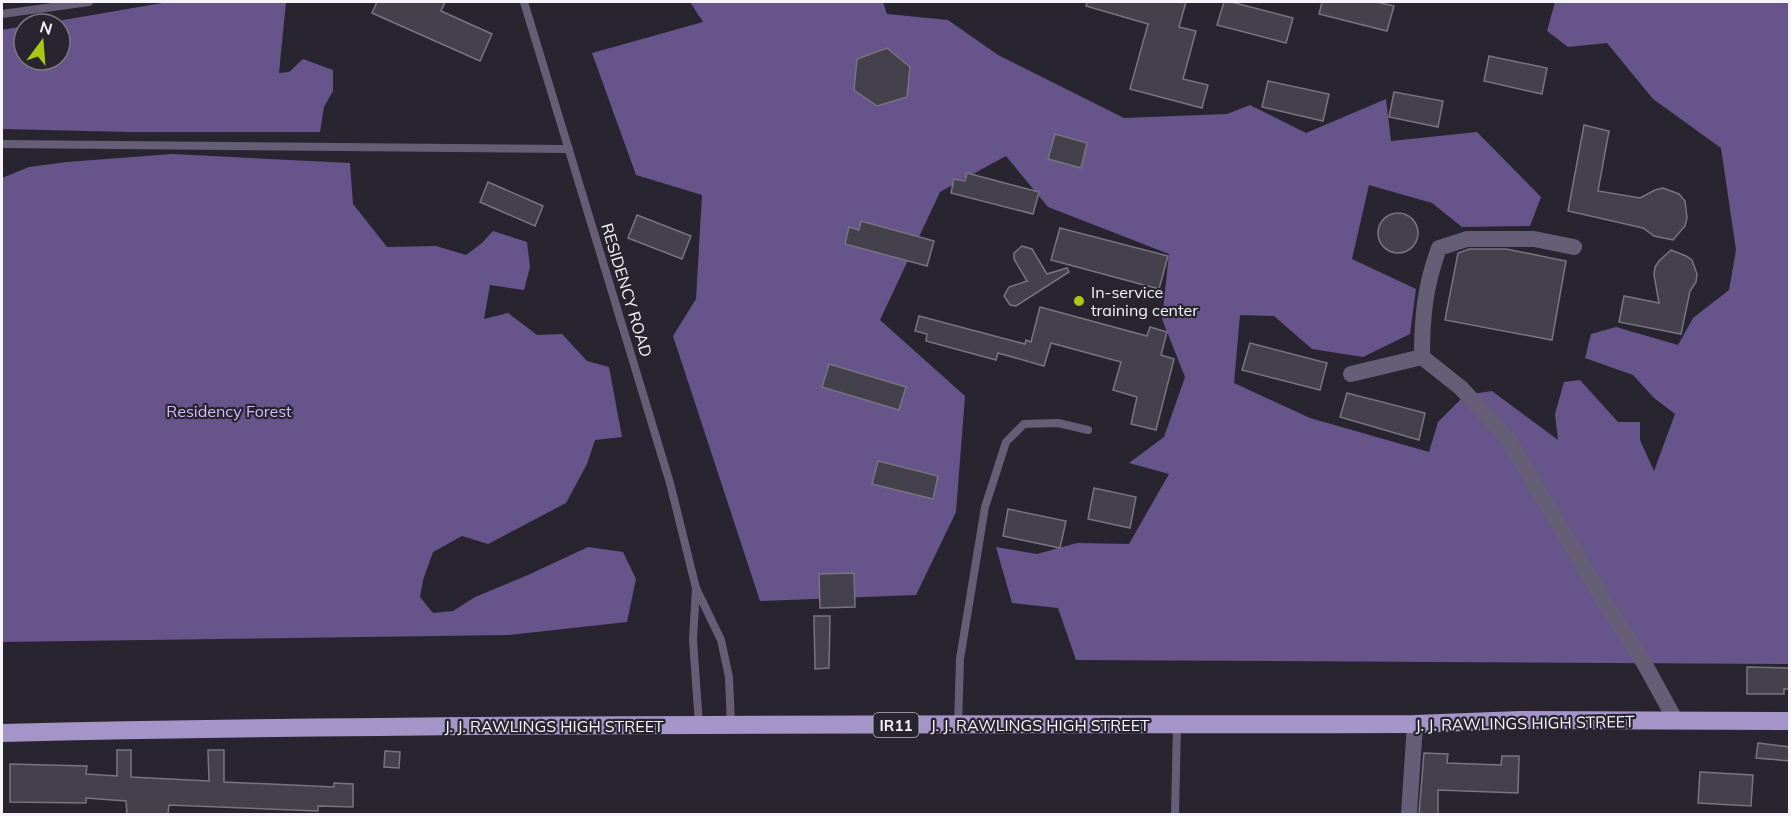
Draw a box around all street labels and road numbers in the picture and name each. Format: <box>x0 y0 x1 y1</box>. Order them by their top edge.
street label: RESIDENCY ROAD <box>597 221 657 359</box>
street label: J. J. RAWLINGS HIGH STREET <box>1415 711 1635 735</box>
road number: IR11 <box>874 713 918 737</box>
street label: J. J. RAWLINGS HIGH STREET <box>930 715 1150 735</box>
street label: J. J. RAWLINGS HIGH STREET <box>444 716 664 736</box>

